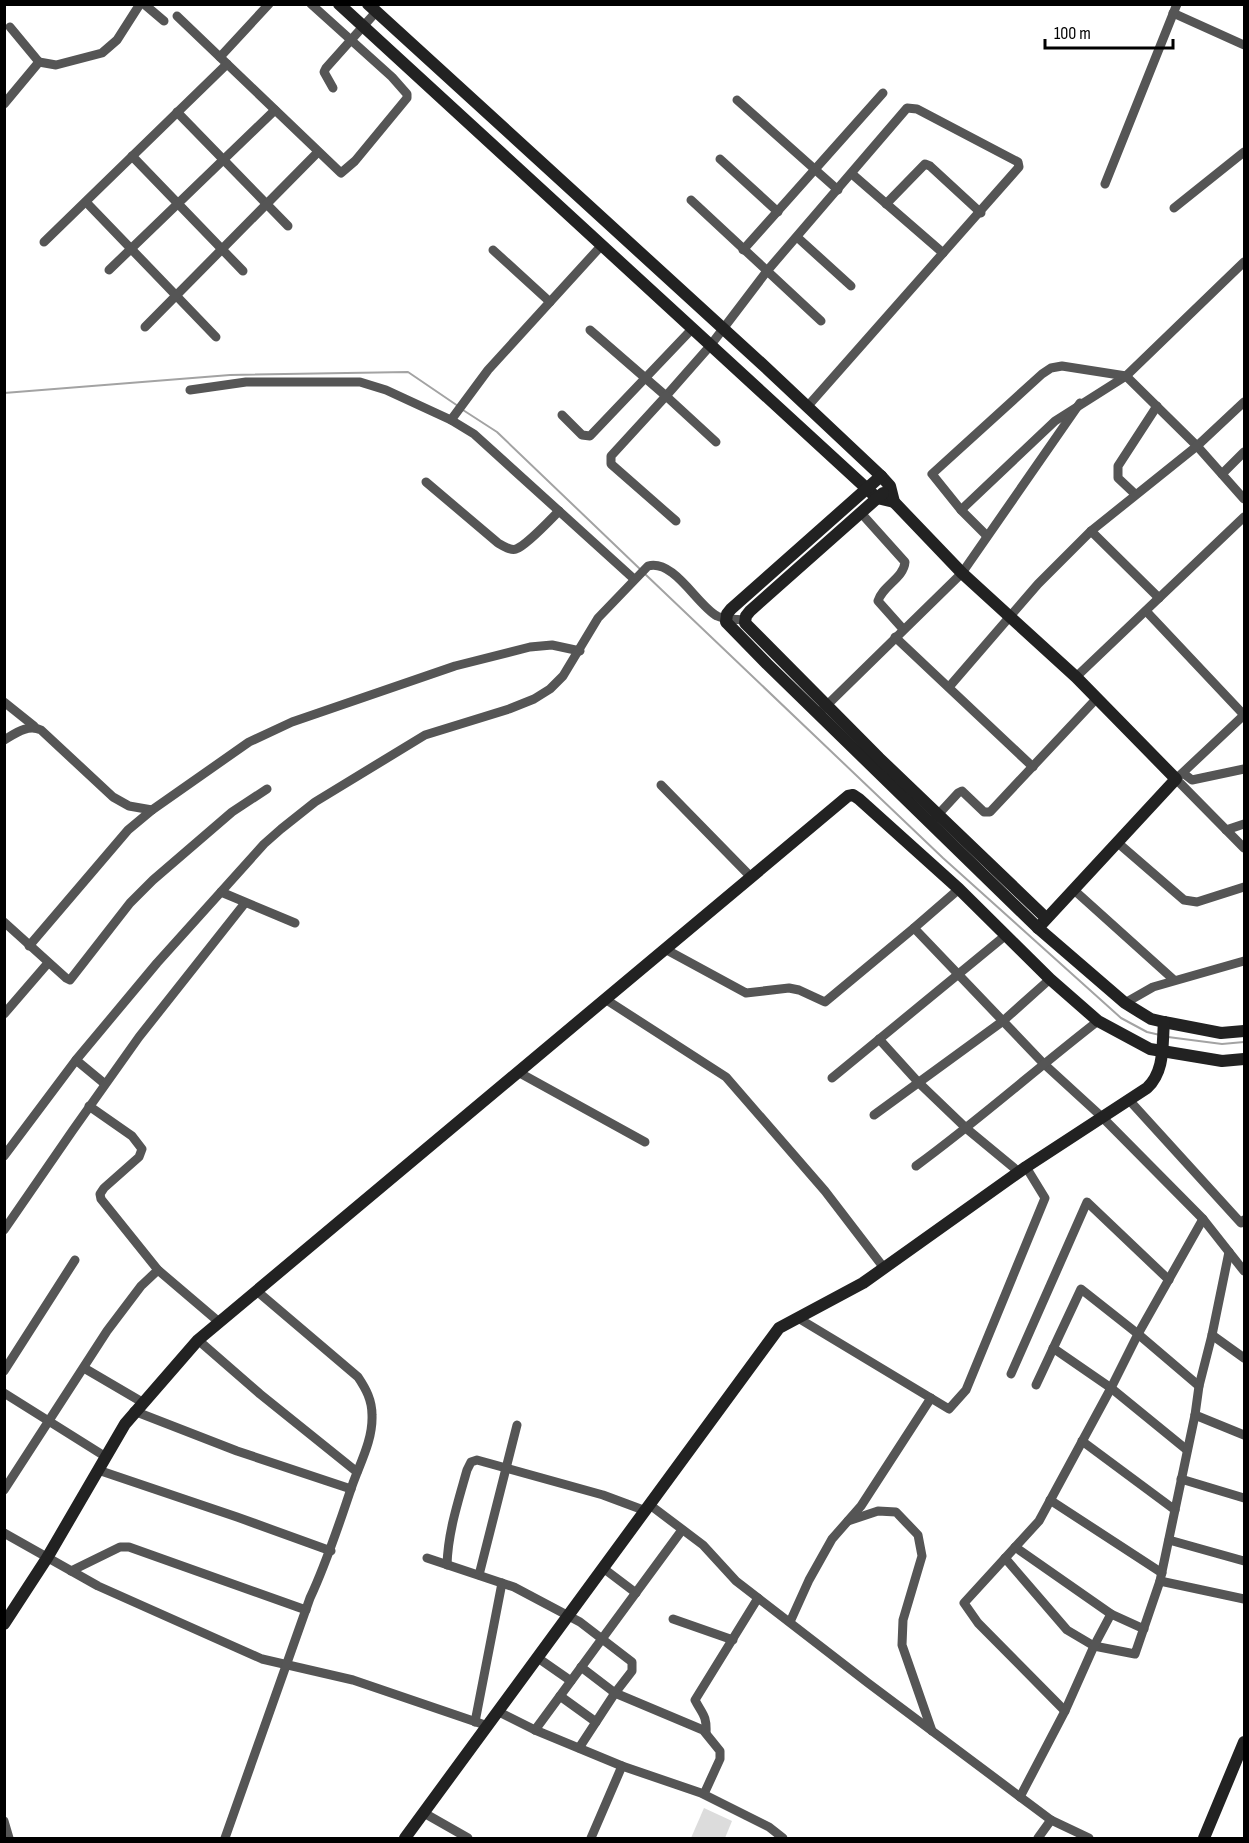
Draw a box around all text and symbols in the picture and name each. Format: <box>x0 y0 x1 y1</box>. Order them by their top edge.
scale bar <box>1045 12 1172 50</box>
text: 100 m <box>1054 23 1091 44</box>

